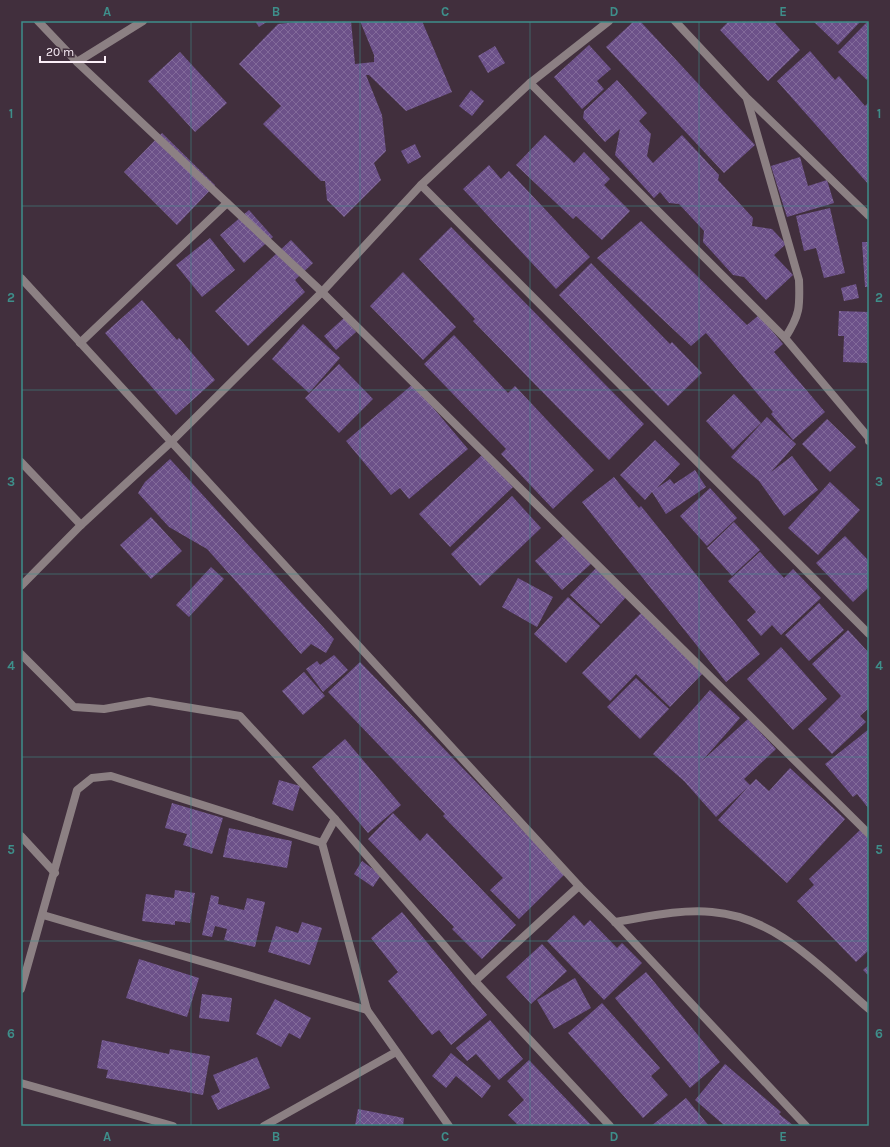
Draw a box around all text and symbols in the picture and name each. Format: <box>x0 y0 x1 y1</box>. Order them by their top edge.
text: A <box>103 4 111 19</box>
text: B <box>272 4 280 19</box>
text: C <box>441 4 449 19</box>
text: D <box>610 4 619 19</box>
text: E <box>779 4 787 19</box>
scale bar <box>40 38 105 64</box>
text: 20 m <box>46 45 74 59</box>
text: 1 <box>9 106 13 121</box>
text: 1 <box>877 106 881 121</box>
text: 2 <box>7 290 15 305</box>
text: 2 <box>875 290 883 305</box>
text: 3 <box>7 474 15 489</box>
text: 3 <box>875 474 883 489</box>
text: 4 <box>7 658 15 673</box>
text: 4 <box>875 658 883 673</box>
text: 5 <box>7 842 15 857</box>
text: 5 <box>875 842 883 857</box>
text: 6 <box>7 1026 15 1041</box>
text: 6 <box>875 1026 883 1041</box>
text: A <box>103 1129 111 1144</box>
text: B <box>272 1129 280 1144</box>
text: C <box>441 1129 449 1144</box>
text: D <box>610 1129 619 1144</box>
text: E <box>779 1129 787 1144</box>

